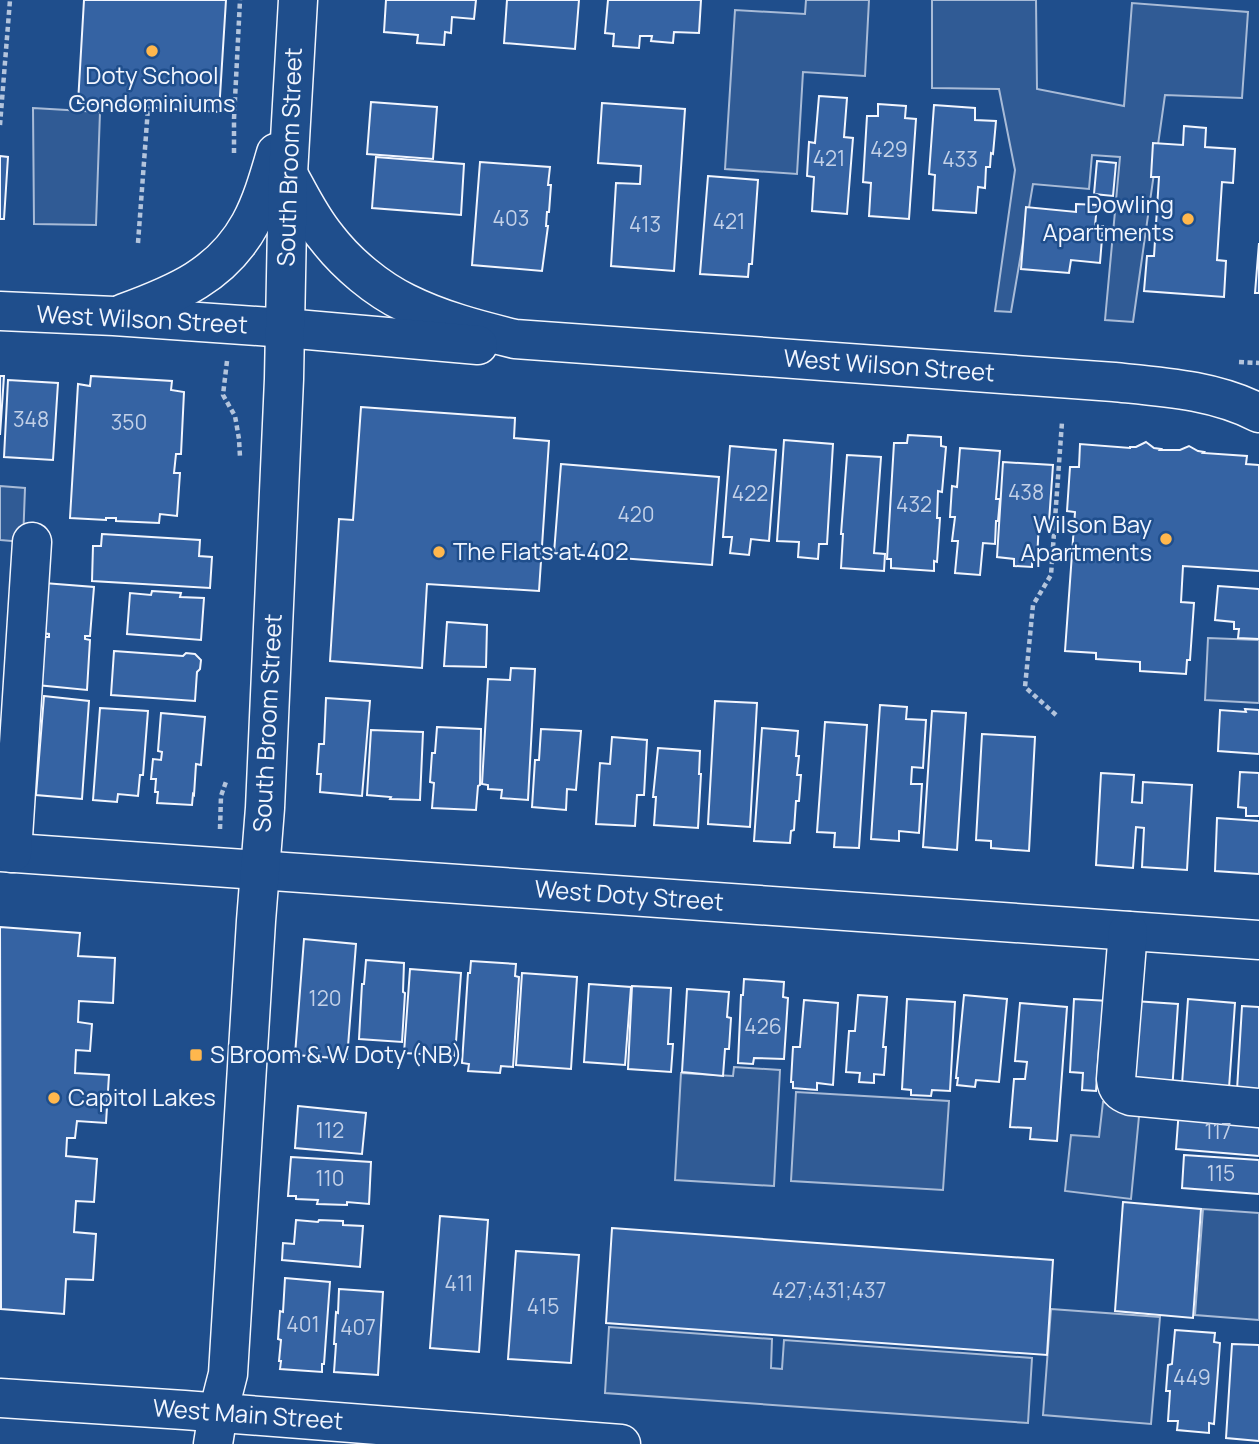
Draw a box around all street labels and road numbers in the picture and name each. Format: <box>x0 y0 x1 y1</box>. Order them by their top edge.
street label: South Broom Street <box>268 47 309 267</box>
street label: West Wilson Street <box>36 296 249 341</box>
street label: West Wilson Street <box>782 341 996 388</box>
street label: South Broom Street <box>244 613 289 833</box>
street label: West Doty Street <box>533 871 725 918</box>
street label: West Main Street <box>152 1390 344 1437</box>

